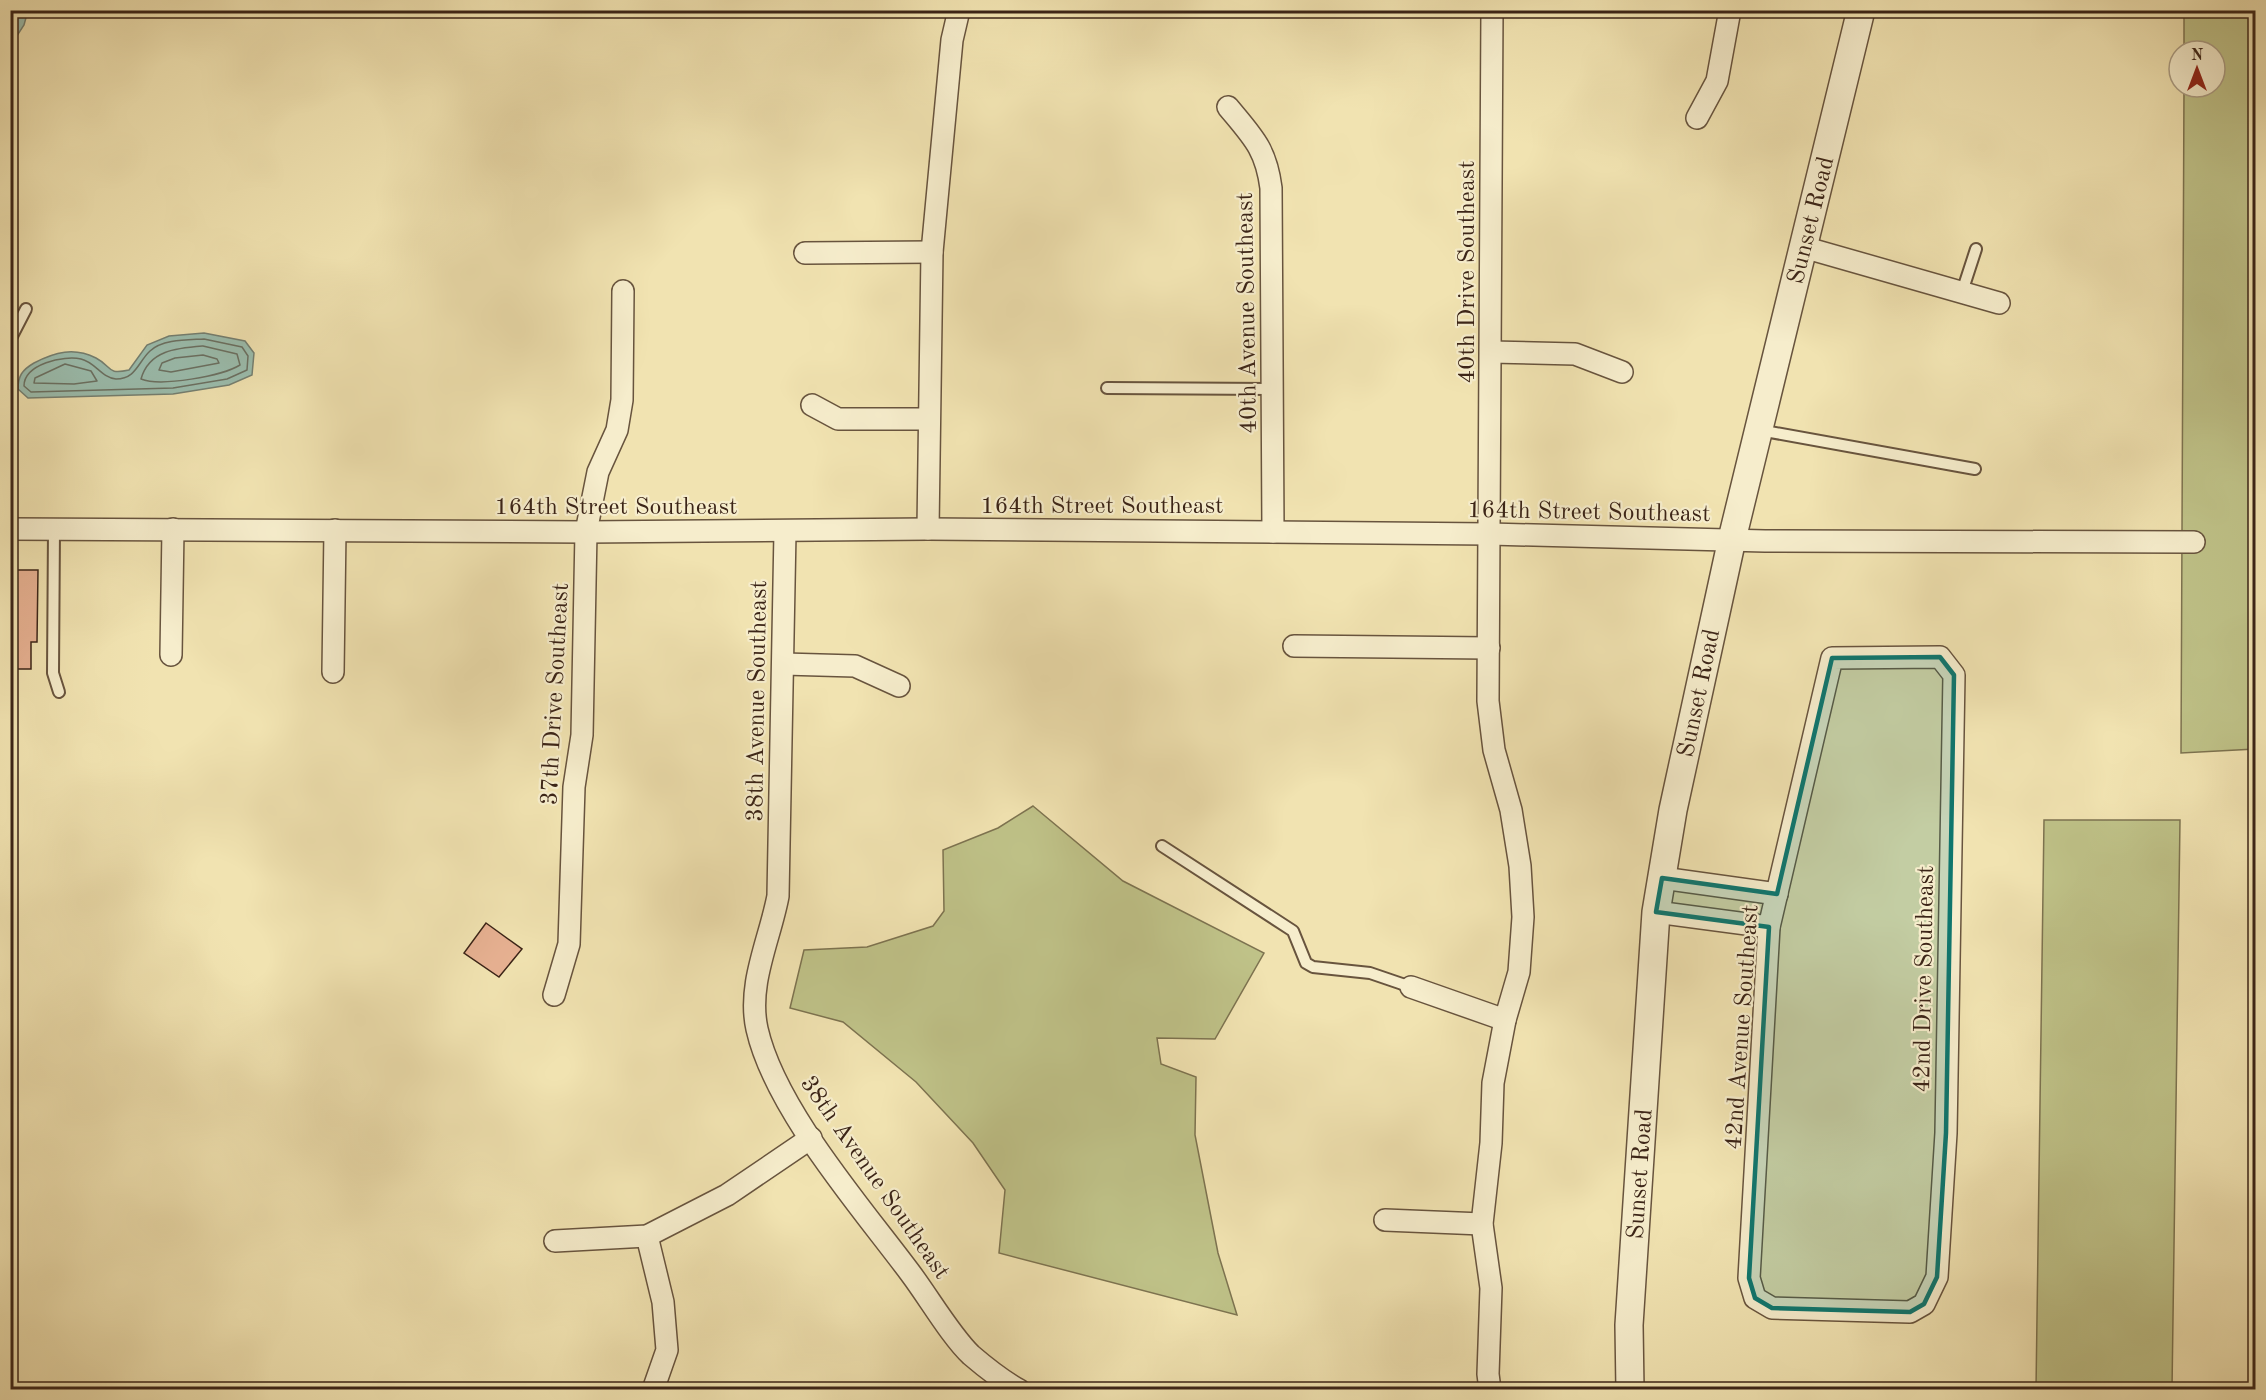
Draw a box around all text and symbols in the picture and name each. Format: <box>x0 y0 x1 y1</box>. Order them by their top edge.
north arrow <box>2167 39 2227 99</box>
text: N <box>2191 48 2204 64</box>
street label: Sunset Road <box>1784 154 1839 287</box>
street label: 40th Drive Southeast <box>1456 160 1480 384</box>
street label: 40th Avenue Southeast <box>1234 192 1262 434</box>
street label: 164th Street Southeast <box>980 495 1224 519</box>
street label: 164th Street Southeast <box>494 496 738 520</box>
street label: 164th Street Southeast <box>1467 499 1711 527</box>
street label: 38th Avenue Southeast <box>744 580 772 822</box>
street label: 37th Drive Southeast <box>538 582 574 806</box>
street label: Sunset Road <box>1675 627 1725 760</box>
street label: 42nd Drive Southeast <box>1911 865 1939 1093</box>
street label: 42nd Avenue Southeast <box>1722 904 1764 1151</box>
street label: 38th Avenue Southeast <box>795 1072 954 1284</box>
street label: Sunset Road <box>1624 1108 1658 1240</box>

